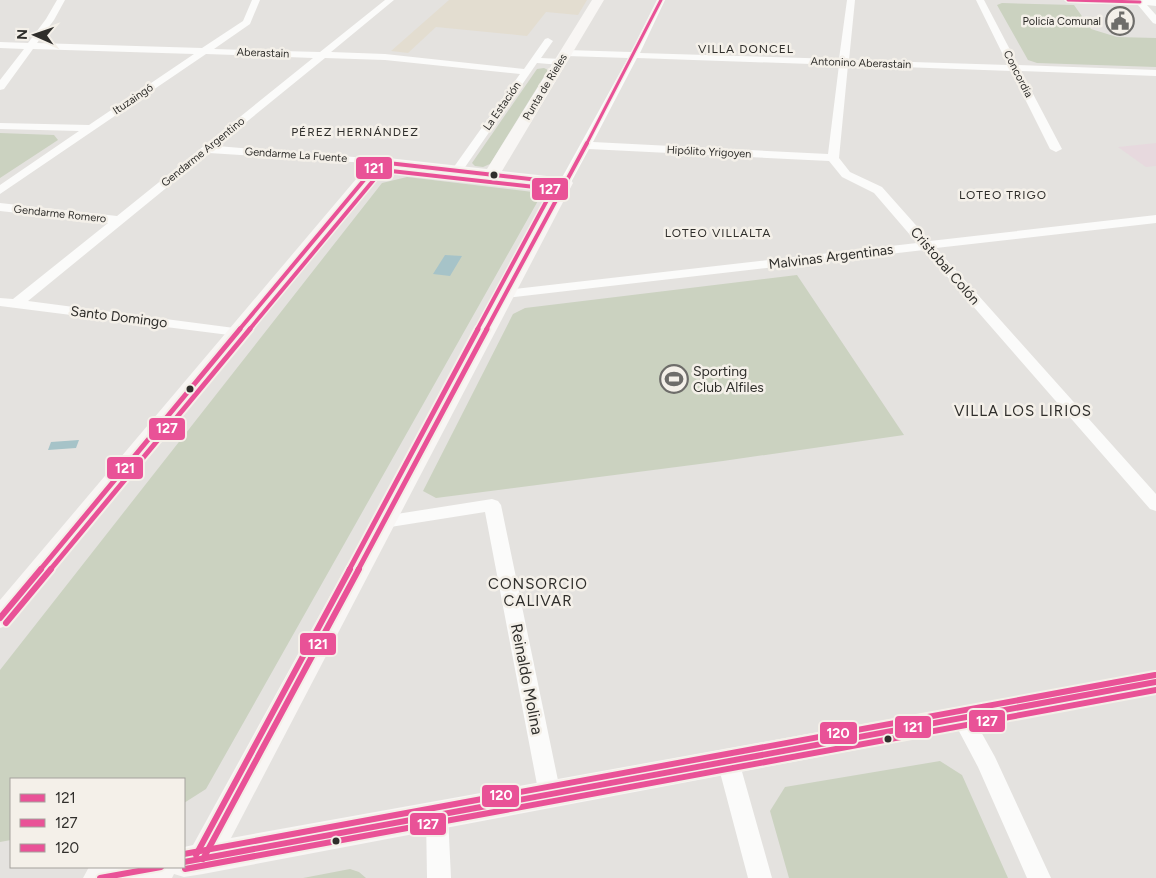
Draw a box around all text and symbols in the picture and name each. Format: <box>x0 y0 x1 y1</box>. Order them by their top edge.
public building icon: Policía Comunal <box>1105 6 1135 36</box>
north arrow <box>10 10 60 60</box>
place label: Policía Comunal <box>1023 15 1101 28</box>
text: N <box>14 29 31 40</box>
district label: VILLA DONCEL <box>698 42 794 56</box>
street label: Aberastain <box>236 46 290 60</box>
street label: Concordia <box>1001 48 1035 100</box>
street label: Punta de Rieles <box>520 51 570 123</box>
street label: Antonino Aberastain <box>810 55 912 71</box>
street label: La Estación <box>480 79 524 133</box>
street label: Ituzaingó <box>110 81 156 117</box>
street label: Gendarme Argentino <box>159 114 247 190</box>
district label: PÉREZ HERNÁNDEZ <box>291 125 419 139</box>
street label: Hipólito Yrigoyen <box>666 143 752 161</box>
street label: Gendarme La Fuente <box>244 145 348 165</box>
line badge: 121 <box>355 156 393 180</box>
text: 121 <box>364 160 384 177</box>
unlabelled marker <box>489 170 499 180</box>
line badge: 127 <box>531 177 569 201</box>
text: 127 <box>539 181 561 198</box>
district label: LOTEO TRIGO <box>959 188 1047 202</box>
street label: Gendarme Romero <box>13 203 107 225</box>
street label: Cristobal Colón <box>907 224 983 308</box>
district label: LOTEO VILLALTA <box>665 226 771 240</box>
street label: Malvinas Argentinas <box>768 241 894 273</box>
street label: Santo Domingo <box>70 303 168 331</box>
place label: Sporting Club Alfiles <box>693 363 764 396</box>
sports icon: Sporting Club Alfiles <box>659 364 689 394</box>
unlabelled marker <box>185 384 195 394</box>
district label: VILLA LOS LIRIOS <box>954 402 1092 420</box>
line badge: 127 <box>148 417 186 441</box>
text: 127 <box>156 420 178 437</box>
line badge: 121 <box>106 456 144 480</box>
text: 121 <box>115 460 135 477</box>
district label: CONSORCIO CALIVAR <box>488 575 588 610</box>
street label: Reinaldo Molina <box>507 622 547 736</box>
line badge: 121 <box>299 632 337 656</box>
text: 121 <box>308 636 328 653</box>
line badge: 127 <box>968 709 1006 733</box>
text: 127 <box>976 713 998 730</box>
line badge: 121 <box>894 715 932 739</box>
text: 121 <box>903 719 923 736</box>
line badge: 120 <box>819 721 858 745</box>
text: 120 <box>826 725 850 742</box>
unlabelled marker <box>883 734 893 744</box>
legend <box>10 778 185 868</box>
line badge: 120 <box>481 784 520 808</box>
text: 120 <box>489 787 513 804</box>
text: 121 <box>55 789 76 807</box>
line badge: 127 <box>409 812 447 836</box>
text: 127 <box>55 814 78 832</box>
text: 127 <box>417 816 439 833</box>
unlabelled marker <box>331 836 341 846</box>
text: 120 <box>55 839 79 857</box>

